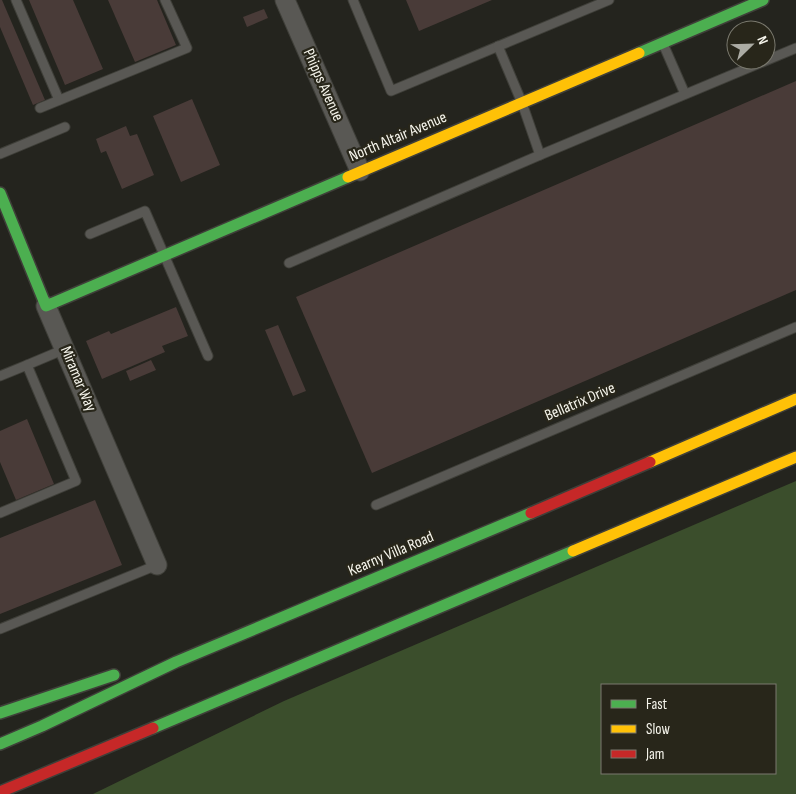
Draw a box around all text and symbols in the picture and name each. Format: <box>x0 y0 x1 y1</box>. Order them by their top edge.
north arrow <box>726 20 776 70</box>
text: N <box>753 33 772 47</box>
street label: Phipps Avenue <box>299 46 347 124</box>
street label: North Altair Avenue <box>346 108 450 166</box>
street label: Miramar Way <box>56 344 100 414</box>
street label: Bellatrix Drive <box>542 379 618 425</box>
street label: Kearny Villa Road <box>345 527 437 581</box>
legend <box>601 684 776 774</box>
text: Fast <box>646 695 668 714</box>
text: Slow <box>646 720 670 739</box>
text: Jam <box>645 745 664 764</box>

